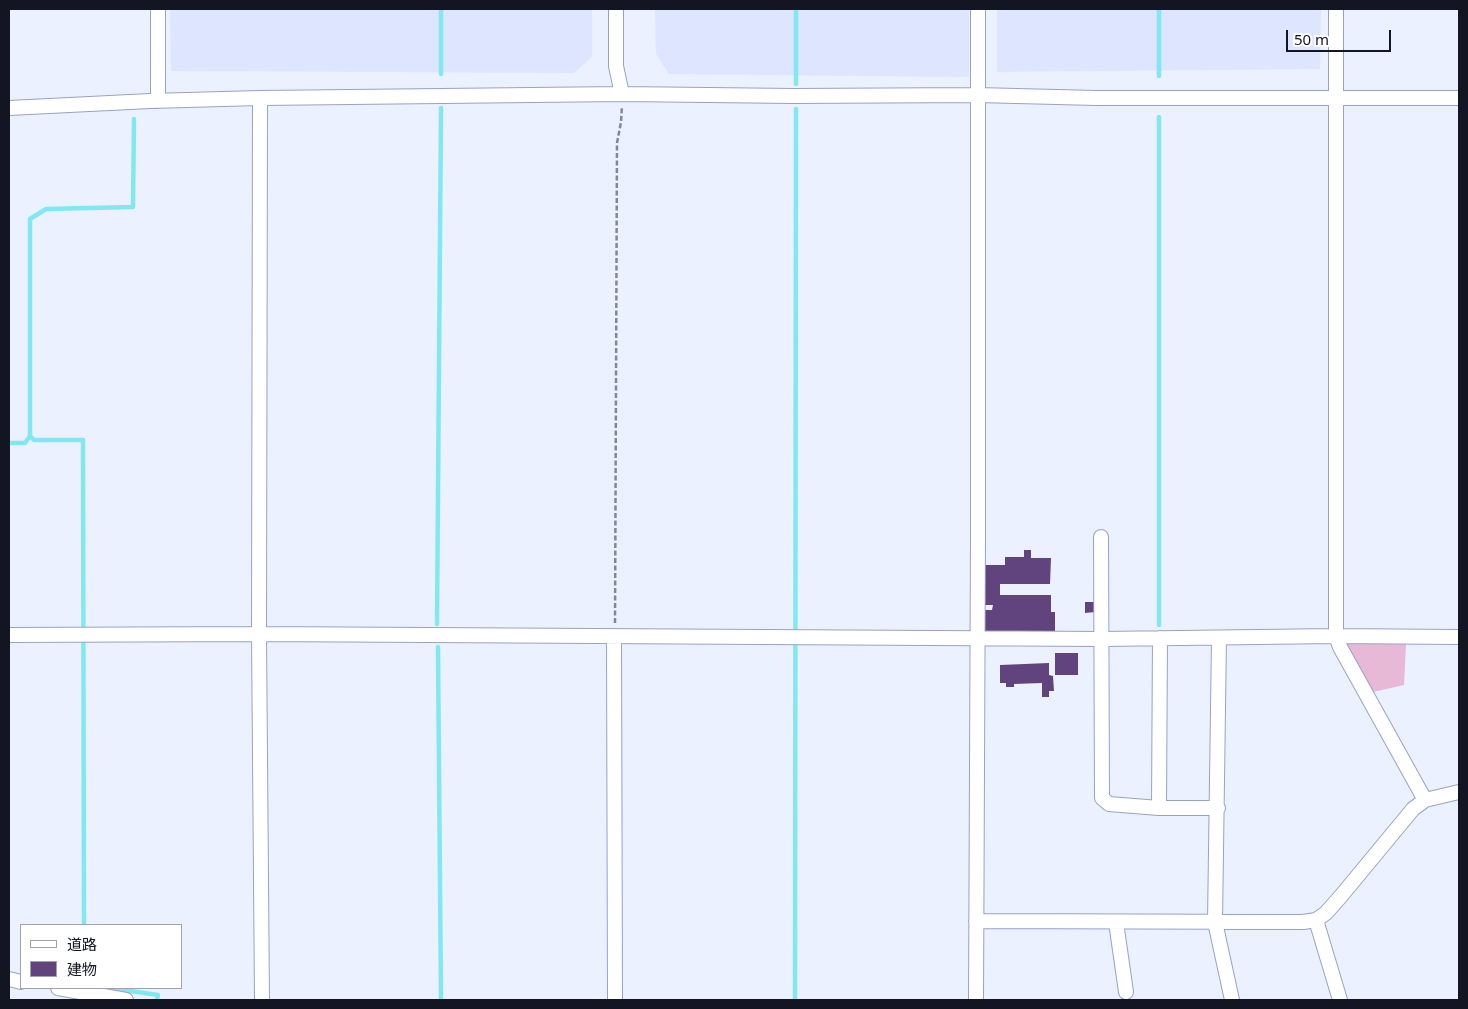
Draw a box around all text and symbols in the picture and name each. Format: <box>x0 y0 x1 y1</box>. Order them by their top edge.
scale bar <box>1288 20 1393 52</box>
text: 50 m <box>1294 29 1329 49</box>
legend <box>20 924 182 989</box>
text: 道路 <box>67 934 97 954</box>
text: 建物 <box>67 959 97 979</box>

